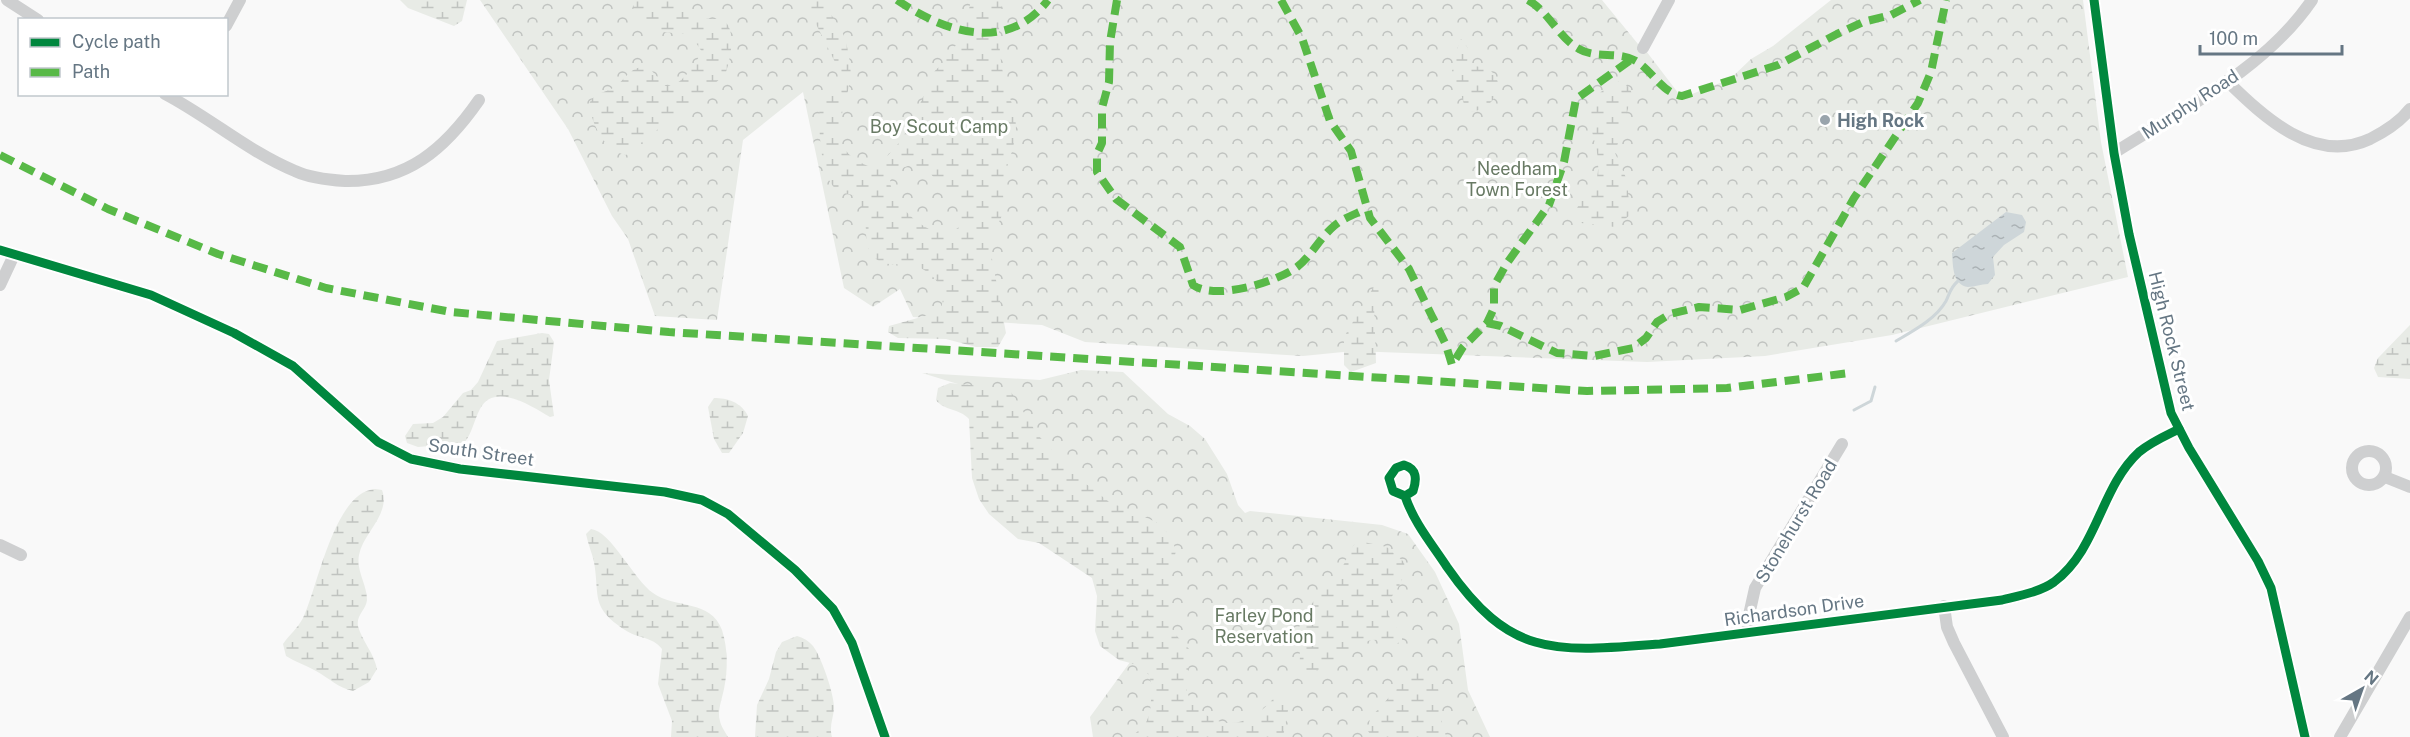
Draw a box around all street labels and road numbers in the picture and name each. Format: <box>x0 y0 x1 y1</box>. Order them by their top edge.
street label: Murphy Road <box>2138 65 2242 143</box>
street label: High Rock Street <box>2145 269 2199 413</box>
street label: South Street <box>427 434 535 470</box>
street label: Stonehurst Road <box>1751 456 1841 586</box>
street label: Richardson Drive <box>1723 590 1865 630</box>

